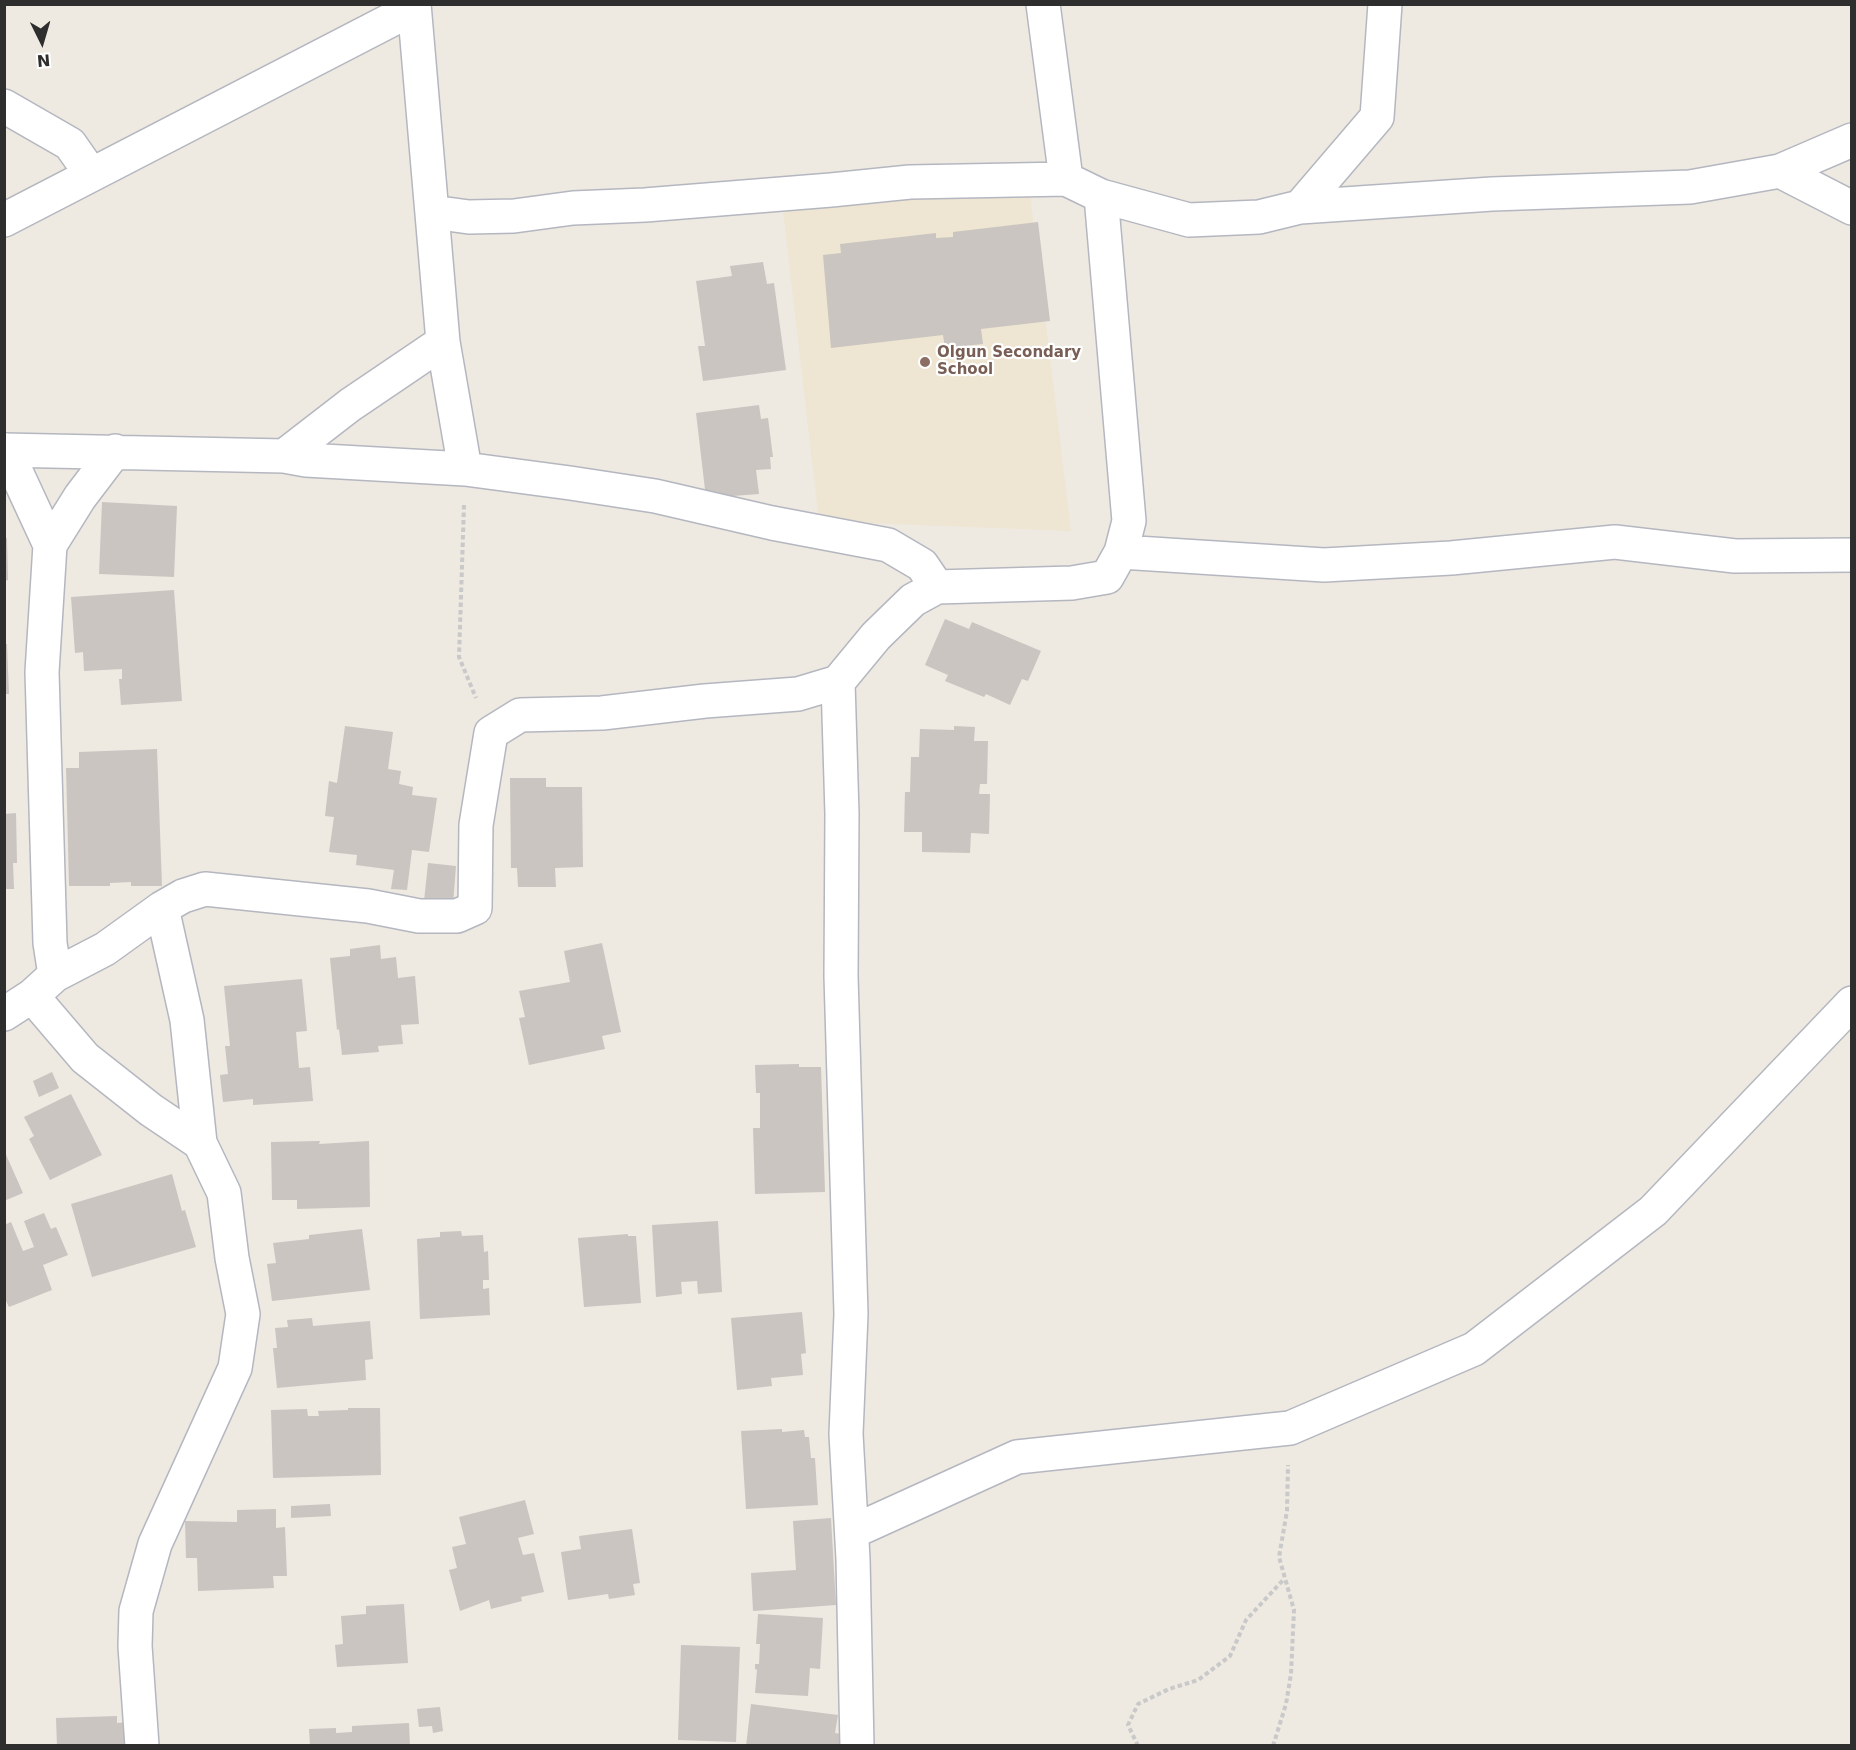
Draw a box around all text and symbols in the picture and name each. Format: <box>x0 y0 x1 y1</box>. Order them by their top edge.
north arrow <box>12 12 72 72</box>
text: N <box>36 50 51 70</box>
place label: Olgun Secondary School <box>937 344 1081 379</box>
marker: Olgun Secondary School <box>918 355 932 369</box>

